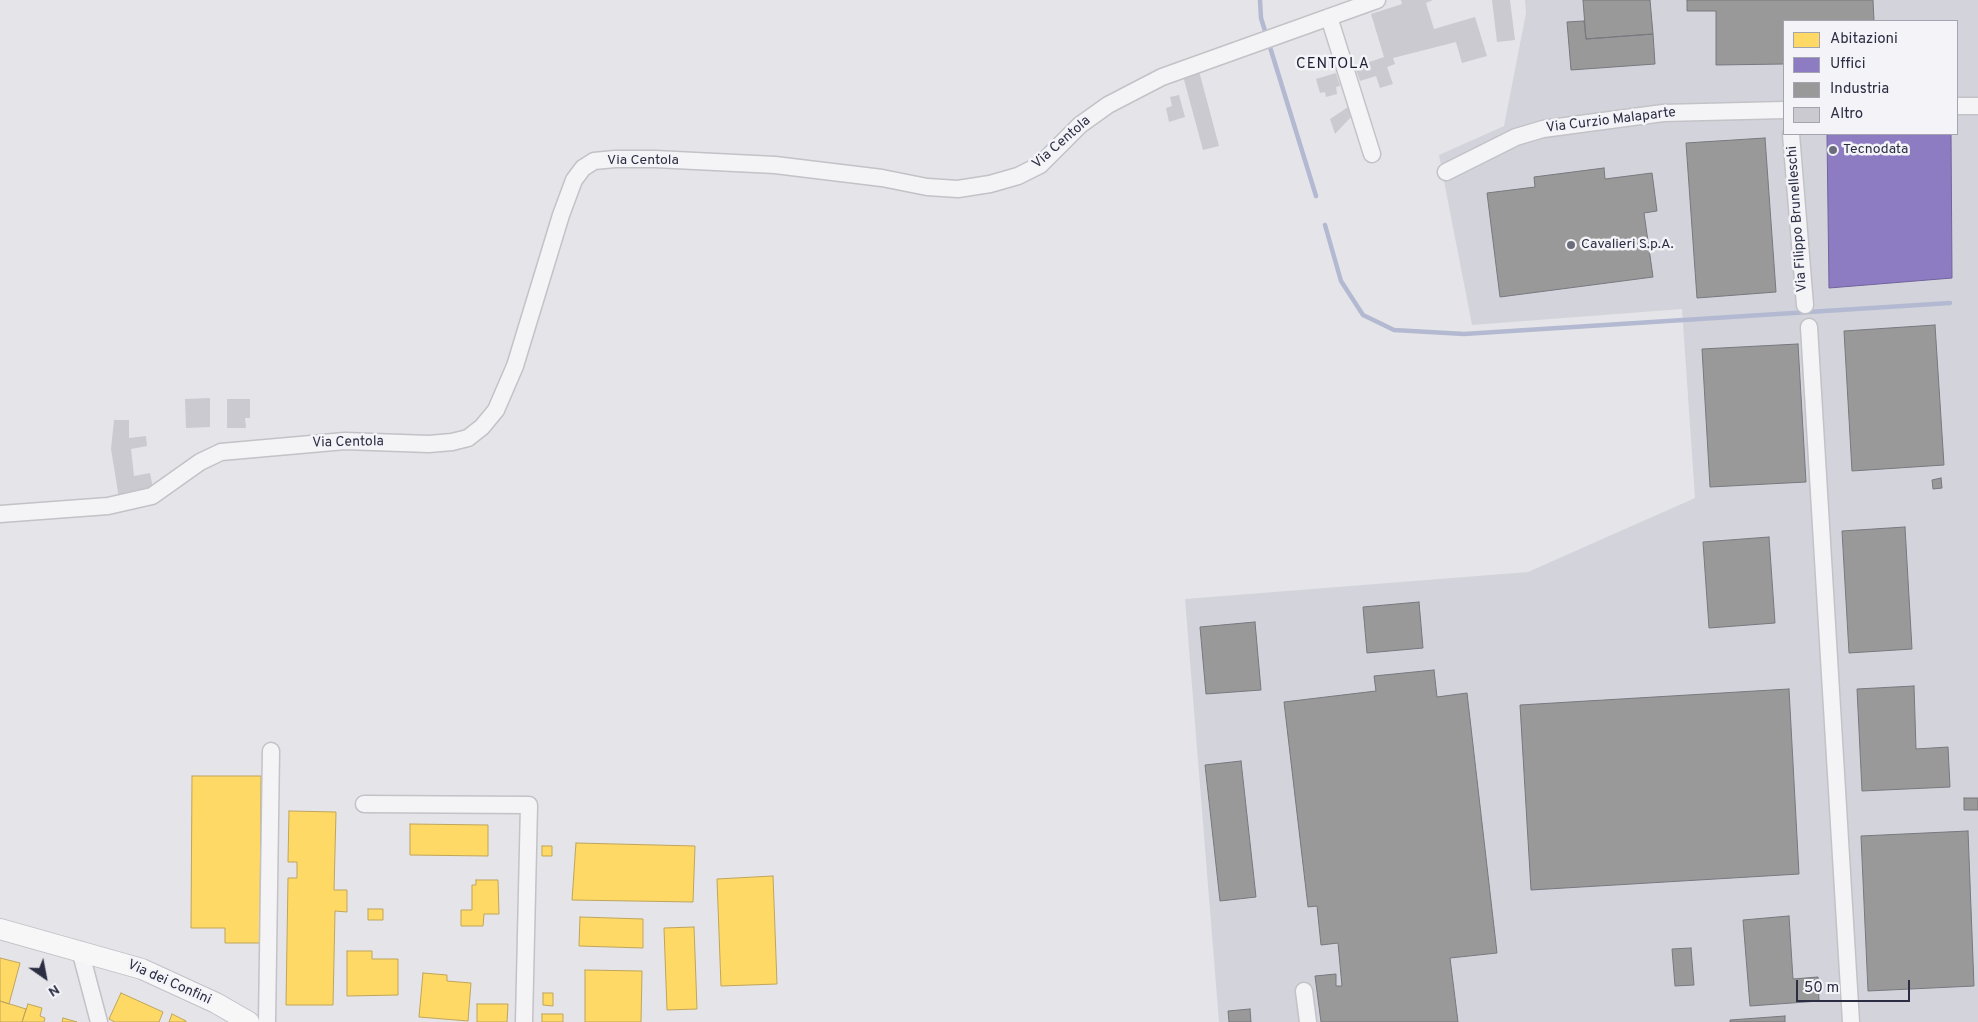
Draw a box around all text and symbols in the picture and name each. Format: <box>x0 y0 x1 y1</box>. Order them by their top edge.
legend <box>1783 20 1958 135</box>
text: Abitazioni <box>1830 30 1898 49</box>
text: Uffici <box>1830 55 1866 74</box>
district label: CENTOLA <box>1295 56 1371 74</box>
text: Industria <box>1830 80 1889 99</box>
street label: Via Curzio Malaparte <box>1545 105 1677 137</box>
text: Altro <box>1830 105 1863 124</box>
street label: Via Centola <box>1029 113 1095 173</box>
place label: Tecnodata <box>1843 142 1908 158</box>
marker: Tecnodata <box>1827 144 1839 156</box>
street label: Via Filippo Brunelleschi <box>1785 145 1811 293</box>
street label: Via Centola <box>607 153 679 169</box>
place label: Cavalieri S.p.A. <box>1581 237 1674 253</box>
marker: Cavalieri S.p.A. <box>1565 239 1577 251</box>
street label: Via Centola <box>312 434 384 452</box>
north arrow <box>20 952 70 1002</box>
street label: Via dei Confini <box>124 957 214 1009</box>
scale bar <box>1798 970 1912 1002</box>
text: 50 m <box>1804 979 1839 998</box>
text: N <box>45 980 62 1000</box>

